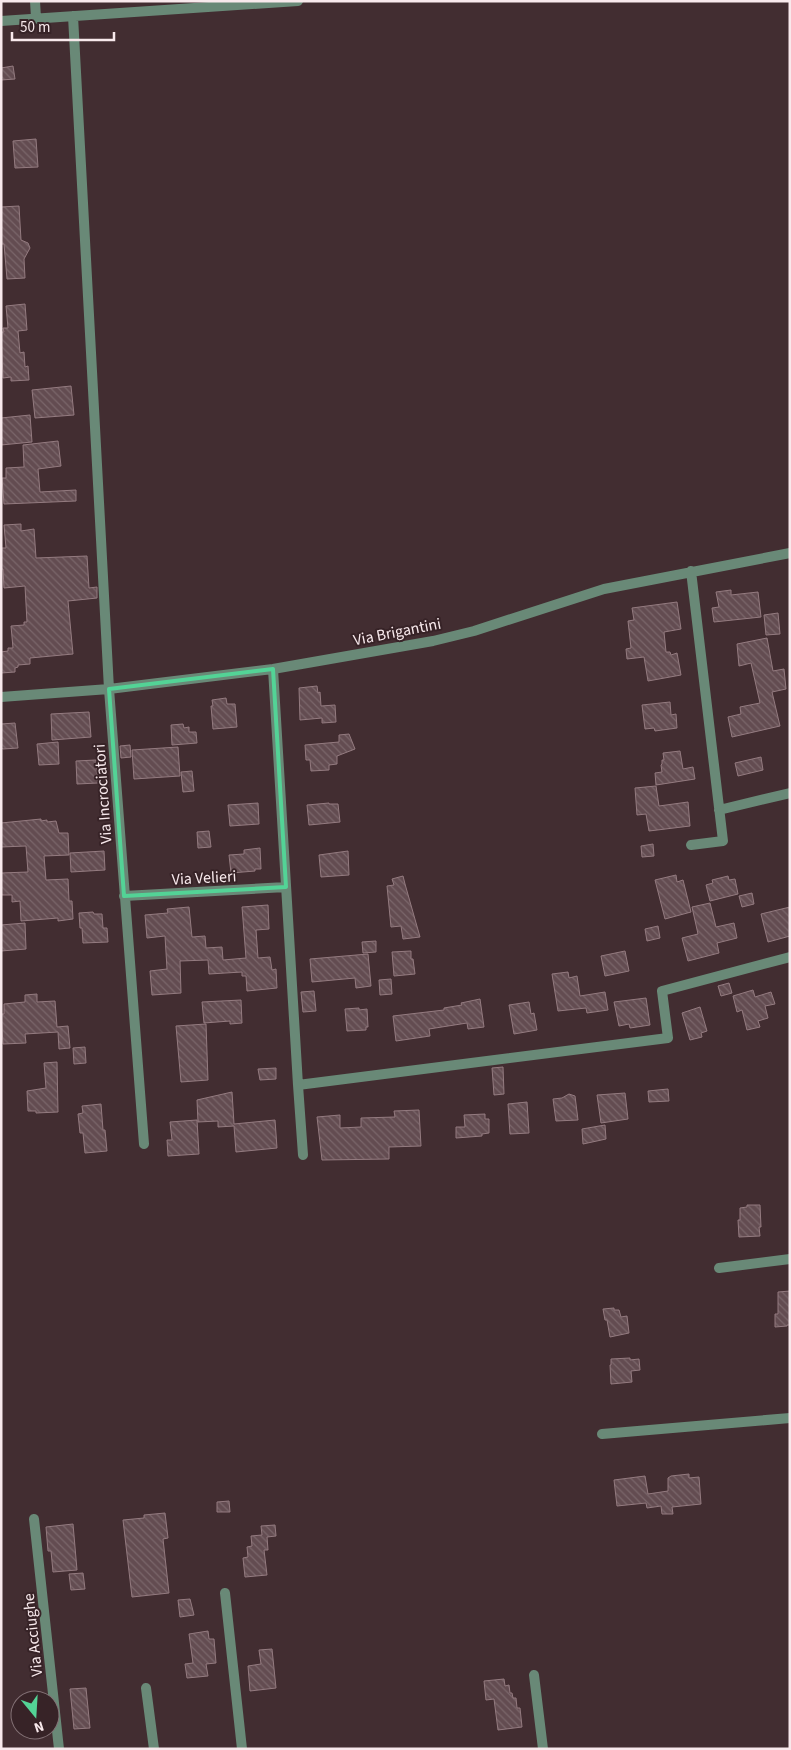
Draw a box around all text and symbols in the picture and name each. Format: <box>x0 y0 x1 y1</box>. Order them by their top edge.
scale bar <box>12 10 115 42</box>
text: 50 m <box>20 17 50 38</box>
street label: Via Brigantini <box>351 613 443 651</box>
street label: Via Incrociatori <box>89 743 117 845</box>
street label: Via Velieri <box>171 865 237 891</box>
street label: Via Acciughe <box>18 1592 48 1678</box>
north arrow <box>10 1690 60 1740</box>
text: N <box>31 1715 46 1737</box>

